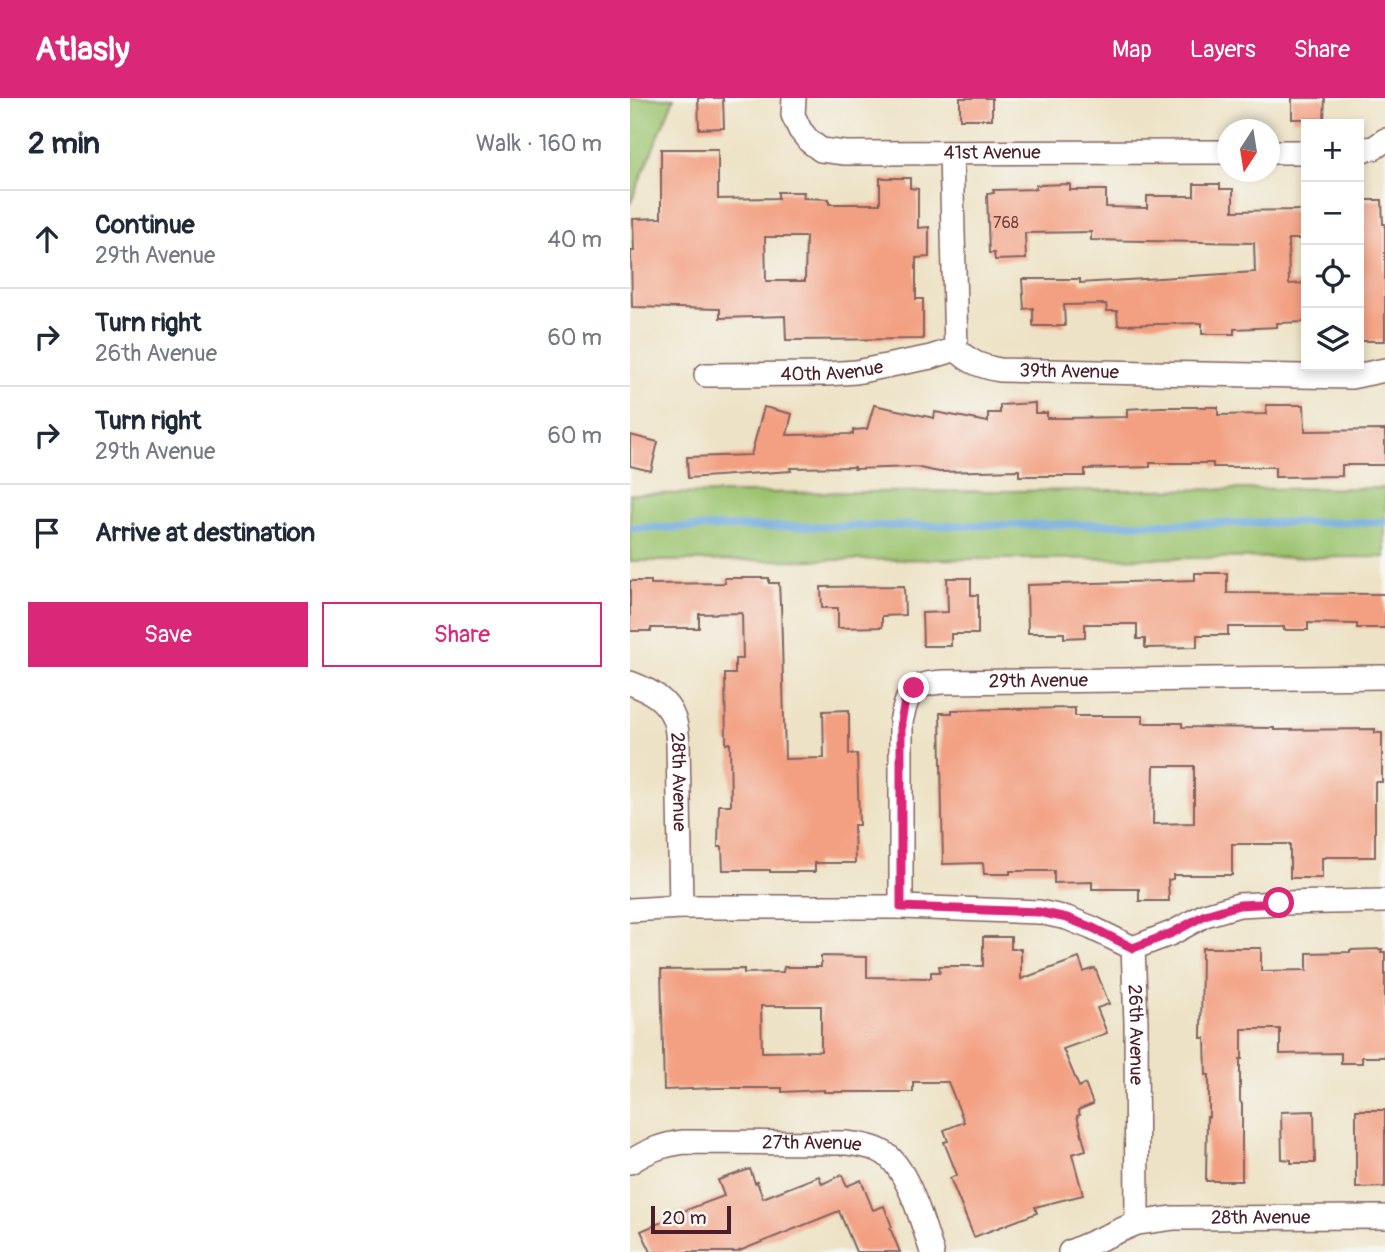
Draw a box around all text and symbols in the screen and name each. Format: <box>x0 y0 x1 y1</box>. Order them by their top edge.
text: Atlasly <box>35 29 130 70</box>
text: Map <box>1112 35 1152 64</box>
text: Layers <box>1190 35 1256 64</box>
text: Share <box>1294 35 1350 64</box>
north arrow <box>1217 119 1280 182</box>
map controls <box>1301 119 1364 371</box>
button: + <box>1301 119 1364 182</box>
text: 2 min <box>28 125 100 162</box>
text: Walk · 160 m <box>476 129 602 158</box>
street label: 41st Avenue <box>943 140 1041 165</box>
button: − <box>1301 182 1364 245</box>
text: Continue <box>95 209 195 241</box>
house number: 768 <box>993 213 1019 233</box>
icon: ahead <box>28 220 66 258</box>
text: 40 m <box>548 225 602 254</box>
text: 29th Avenue <box>95 241 215 270</box>
button: locate <box>1301 245 1364 308</box>
text: Turn right <box>95 307 201 339</box>
button: layers <box>1301 308 1364 371</box>
icon: right <box>28 318 66 356</box>
text: 60 m <box>547 323 602 352</box>
text: 26th Avenue <box>95 339 217 368</box>
street label: 40th Avenue <box>780 355 886 386</box>
street label: 39th Avenue <box>1019 358 1120 384</box>
text: Turn right <box>95 405 201 437</box>
icon: right <box>28 416 66 454</box>
text: 60 m <box>547 421 602 450</box>
text: 29th Avenue <box>95 437 215 466</box>
icon: arrive <box>28 514 66 552</box>
text: Arrive at destination <box>95 517 315 549</box>
button: Save <box>28 602 308 667</box>
button: Share <box>322 602 602 667</box>
street label: 29th Avenue <box>988 668 1089 693</box>
route end <box>898 672 929 703</box>
street label: 28th Avenue <box>665 731 692 832</box>
route start <box>1263 887 1294 918</box>
street label: 26th Avenue <box>1122 984 1148 1086</box>
street label: 27th Avenue <box>762 1130 864 1157</box>
scale bar <box>651 1203 732 1235</box>
street label: 28th Avenue <box>1211 1205 1311 1230</box>
text: 20 m <box>662 1206 707 1230</box>

